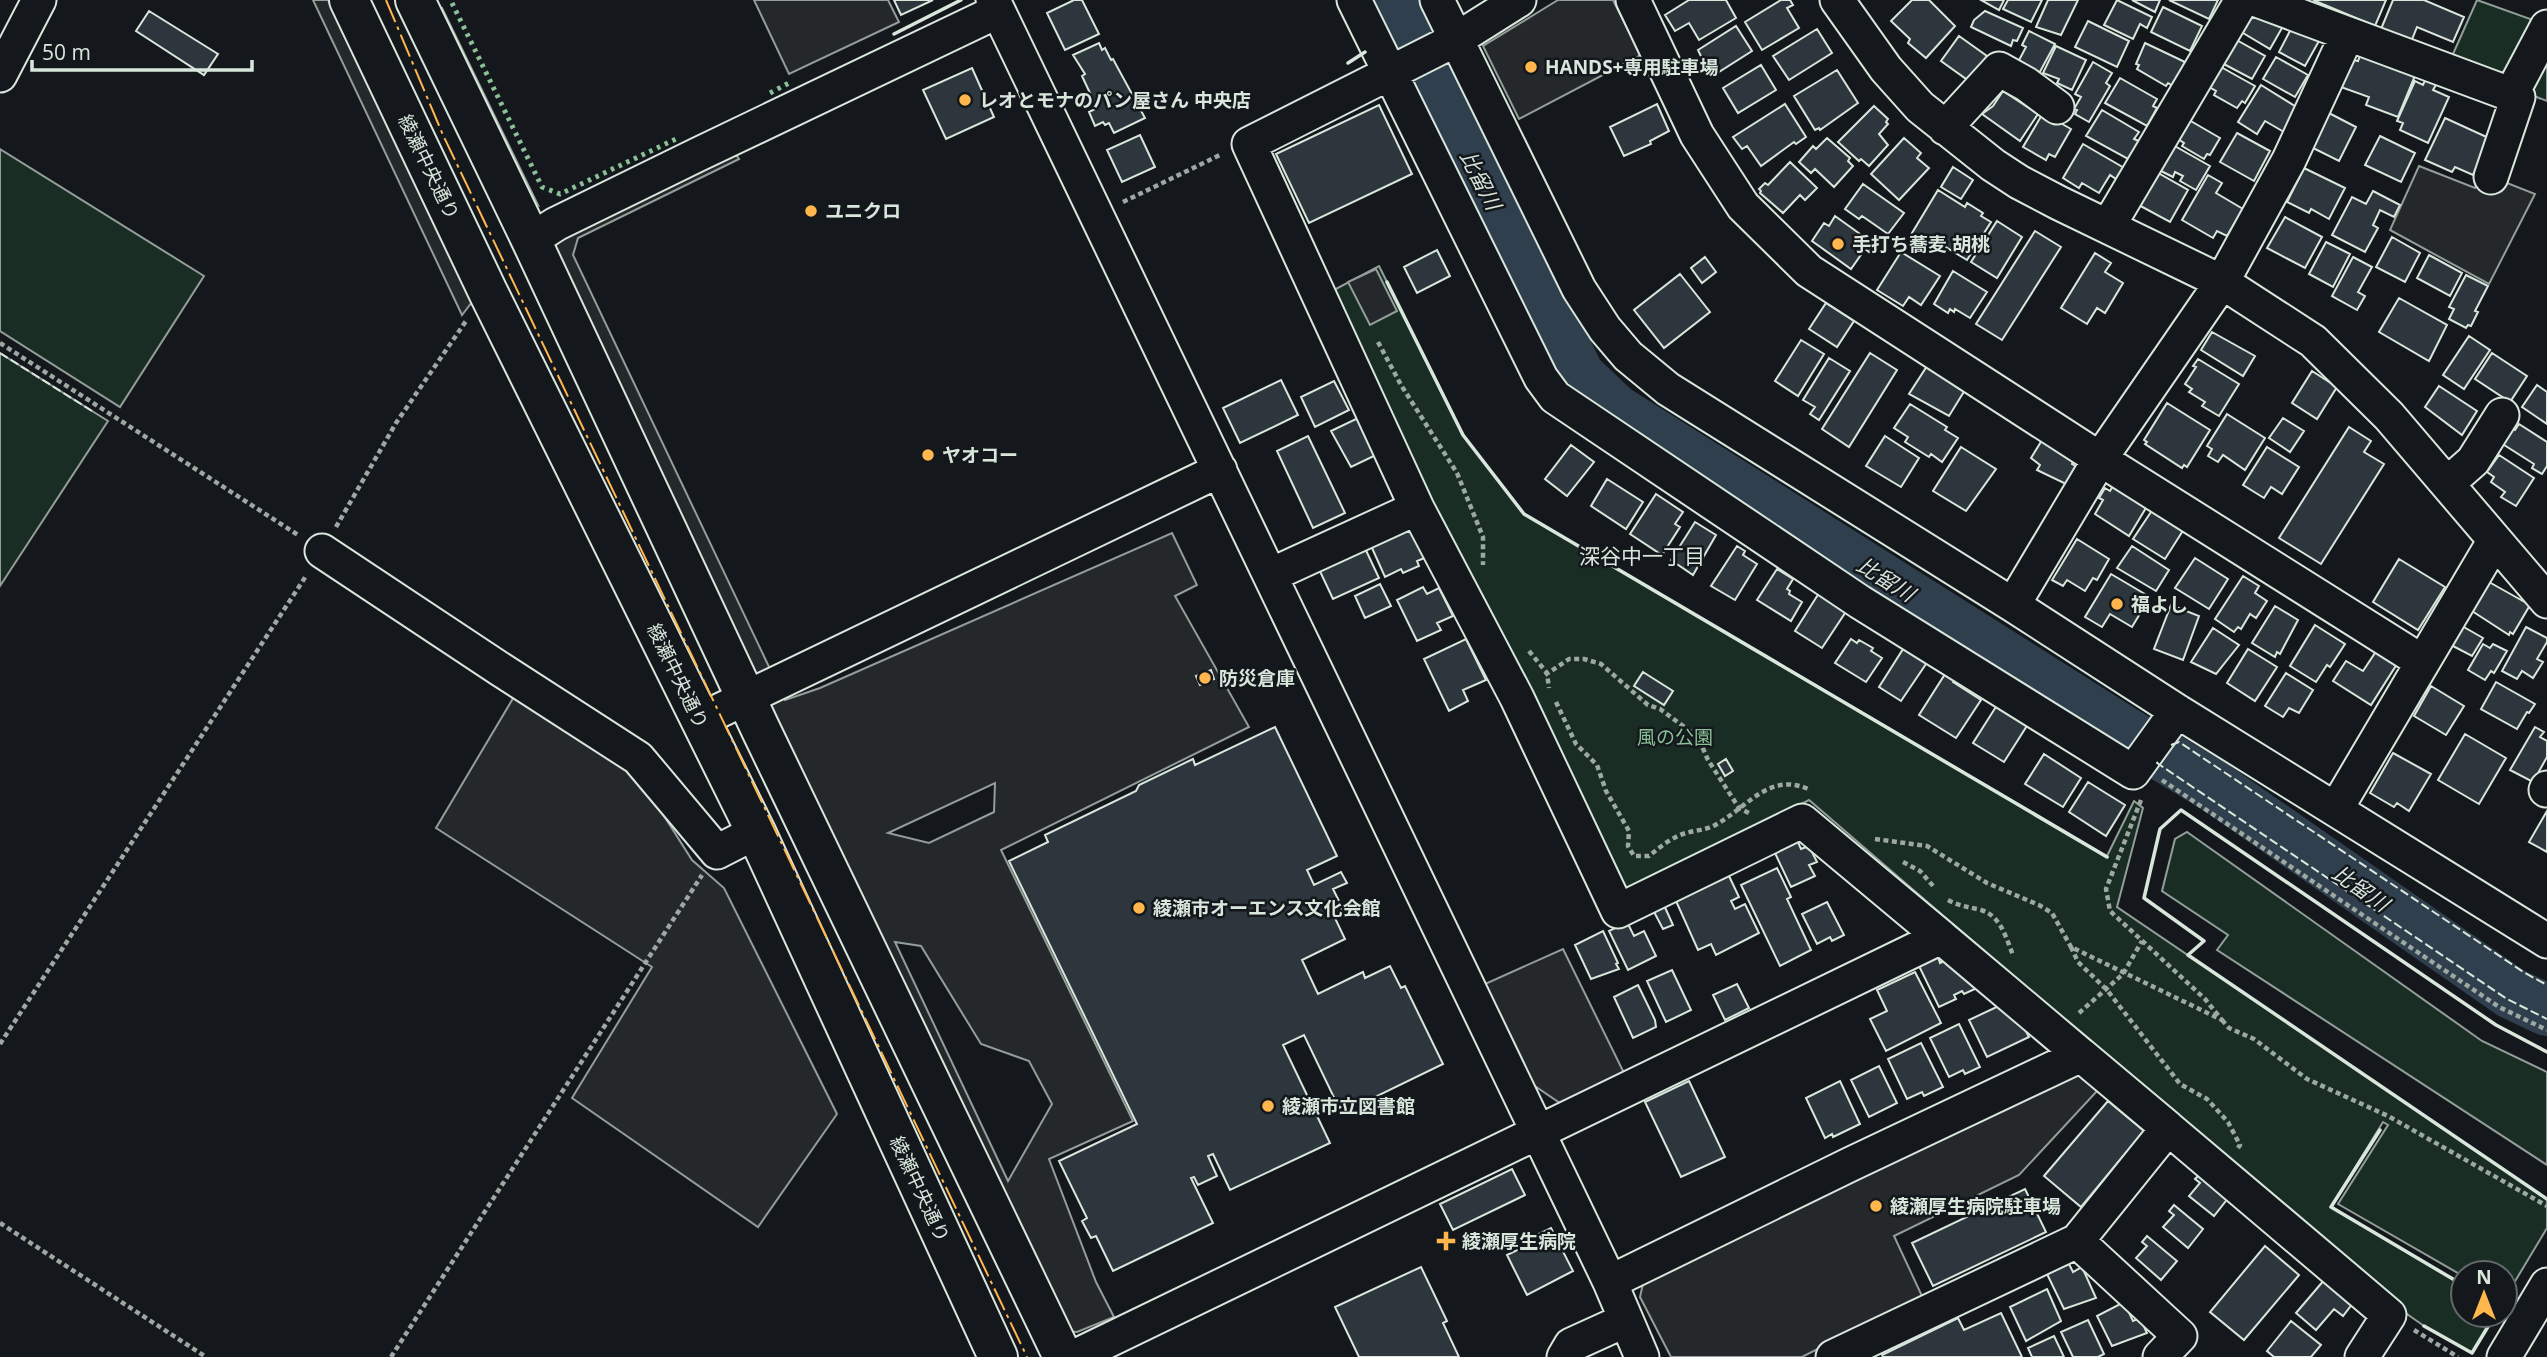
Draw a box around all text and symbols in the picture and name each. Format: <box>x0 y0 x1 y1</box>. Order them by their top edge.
scale bar <box>32 28 252 72</box>
text: 50 m <box>42 38 91 66</box>
place label: HANDS+専用駐車場 <box>1545 54 1719 80</box>
marker: HANDS+専用駐車場 <box>1523 59 1539 75</box>
place label: レオとモナのパン屋さん 中央店 <box>979 87 1251 113</box>
marker: レオとモナのパン屋さん 中央店 <box>957 92 973 108</box>
street label: 綾瀬中央通り <box>392 110 466 224</box>
water label: 比留川 <box>1454 146 1509 216</box>
place label: ユニクロ <box>825 198 901 224</box>
marker: ユニクロ <box>803 203 819 219</box>
place label: 手打ち蕎麦 胡桃 <box>1852 231 1990 257</box>
marker: 手打ち蕎麦 胡桃 <box>1830 236 1846 252</box>
place label: ヤオコー <box>942 442 1018 468</box>
marker: ヤオコー <box>920 447 936 463</box>
district label: 深谷中一丁目 <box>1579 542 1705 570</box>
water label: 比留川 <box>1852 550 1922 609</box>
place label: 福よし <box>2131 591 2188 617</box>
marker: 福よし <box>2109 596 2125 612</box>
street label: 綾瀬中央通り <box>641 619 715 733</box>
place label: 防災倉庫 <box>1219 665 1295 691</box>
marker: 防災倉庫 <box>1197 670 1213 686</box>
park label: 風の公園 <box>1637 724 1713 750</box>
water label: 比留川 <box>2327 858 2396 919</box>
place label: 綾瀬市オーエンス文化会館 <box>1153 895 1381 921</box>
marker: 綾瀬市オーエンス文化会館 <box>1131 900 1147 916</box>
place label: 綾瀬市立図書館 <box>1282 1093 1415 1119</box>
marker: 綾瀬市立図書館 <box>1260 1098 1276 1114</box>
street label: 綾瀬中央通り <box>884 1132 956 1246</box>
place label: 綾瀬厚生病院駐車場 <box>1890 1193 2061 1219</box>
marker: 綾瀬厚生病院駐車場 <box>1868 1198 1884 1214</box>
place label: 綾瀬厚生病院 <box>1462 1228 1576 1254</box>
marker: 綾瀬厚生病院 <box>1436 1231 1456 1251</box>
north arrow <box>2449 1259 2519 1329</box>
text: N <box>2476 1264 2492 1290</box>

